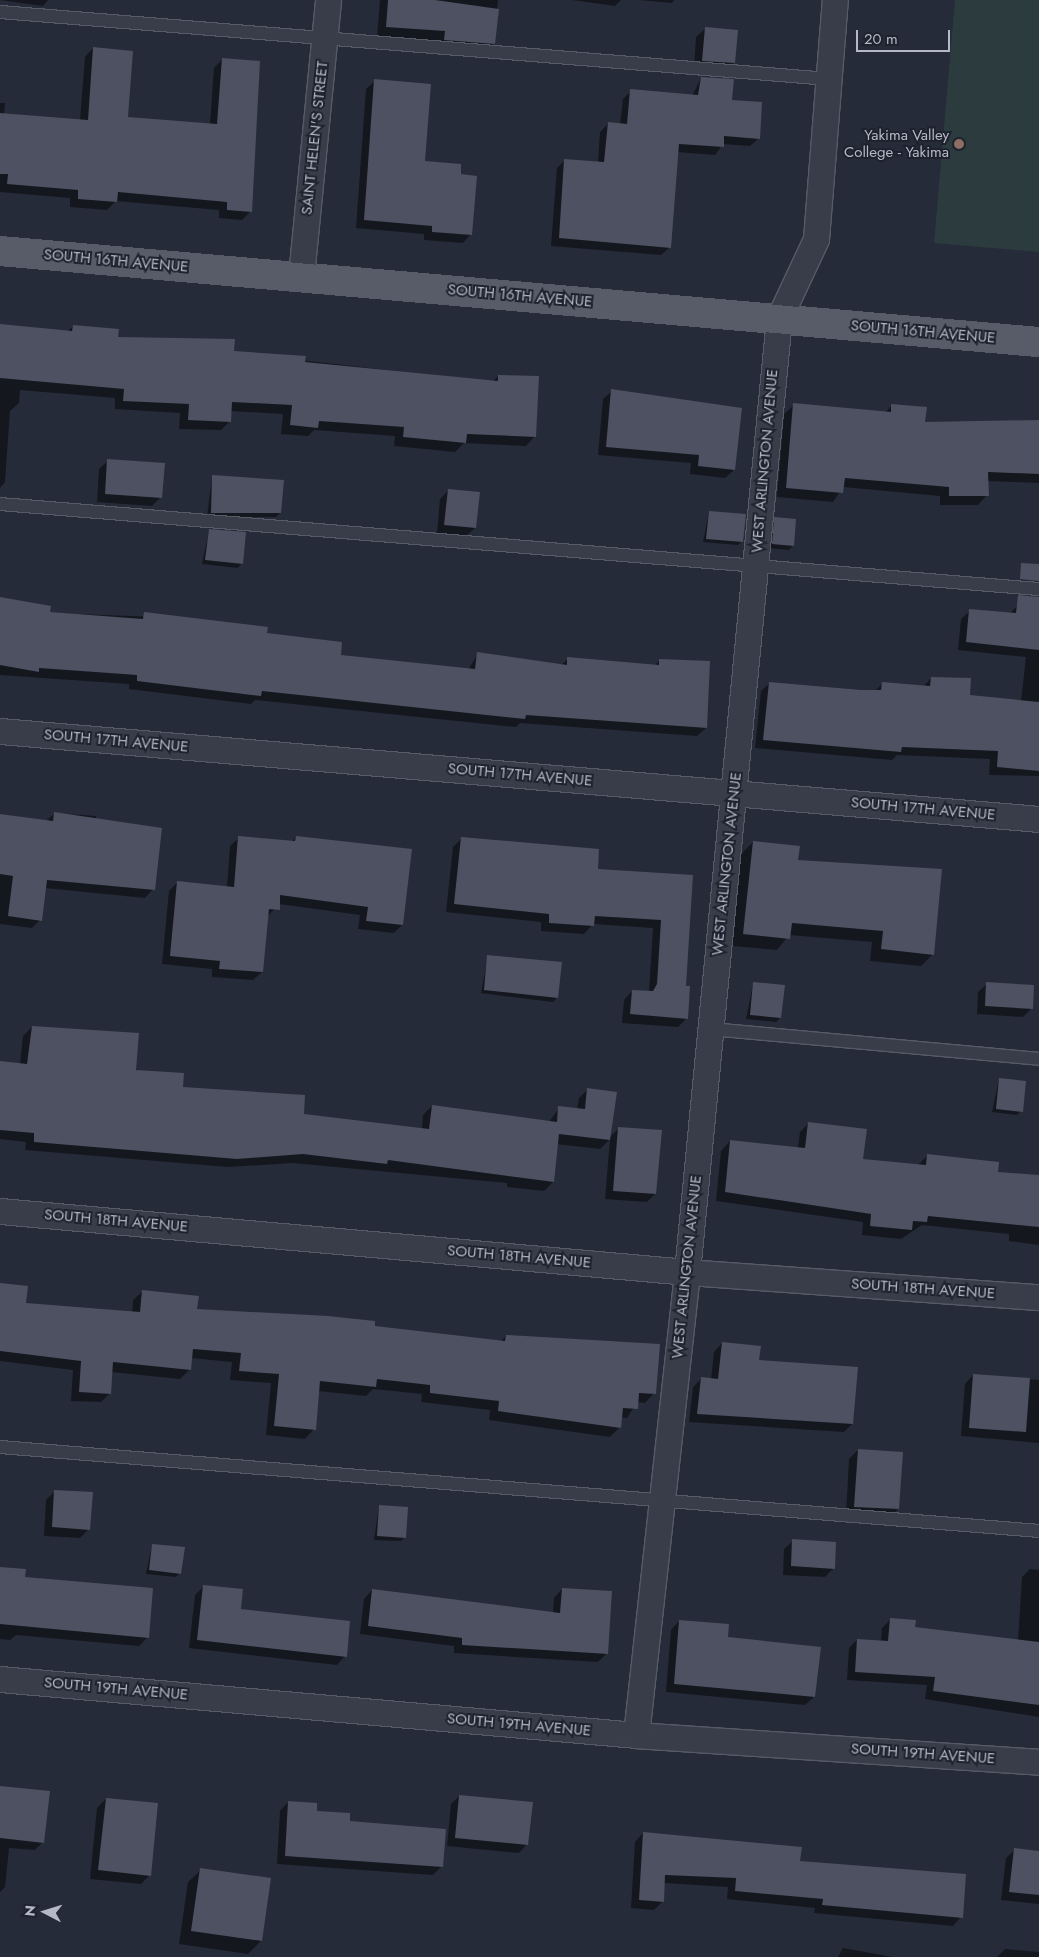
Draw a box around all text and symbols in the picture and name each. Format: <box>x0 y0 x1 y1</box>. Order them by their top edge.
scale bar <box>859 20 953 52</box>
text: 20 m <box>864 28 898 50</box>
street label: SAINT HELEN'S STREET <box>298 60 332 216</box>
place label: Yakima Valley College - Yakima <box>844 126 949 161</box>
marker: Yakima Valley College - Yakima <box>953 138 965 150</box>
street label: SOUTH 16TH AVENUE <box>43 246 189 276</box>
street label: SOUTH 16TH AVENUE <box>447 281 593 311</box>
street label: SOUTH 16TH AVENUE <box>850 317 996 347</box>
street label: WEST ARLINGTON AVENUE <box>748 368 782 554</box>
street label: SOUTH 17TH AVENUE <box>43 726 189 756</box>
street label: SOUTH 17TH AVENUE <box>447 760 593 790</box>
street label: WEST ARLINGTON AVENUE <box>708 771 746 957</box>
street label: SOUTH 17TH AVENUE <box>850 794 996 824</box>
street label: WEST ARLINGTON AVENUE <box>668 1174 706 1360</box>
street label: SOUTH 18TH AVENUE <box>43 1206 189 1236</box>
street label: SOUTH 18TH AVENUE <box>446 1242 592 1272</box>
street label: SOUTH 18TH AVENUE <box>850 1275 996 1303</box>
street label: SOUTH 19TH AVENUE <box>43 1674 189 1704</box>
street label: SOUTH 19TH AVENUE <box>446 1710 592 1740</box>
street label: SOUTH 19TH AVENUE <box>850 1740 996 1768</box>
north arrow <box>20 1887 70 1937</box>
text: N <box>20 1904 41 1917</box>

